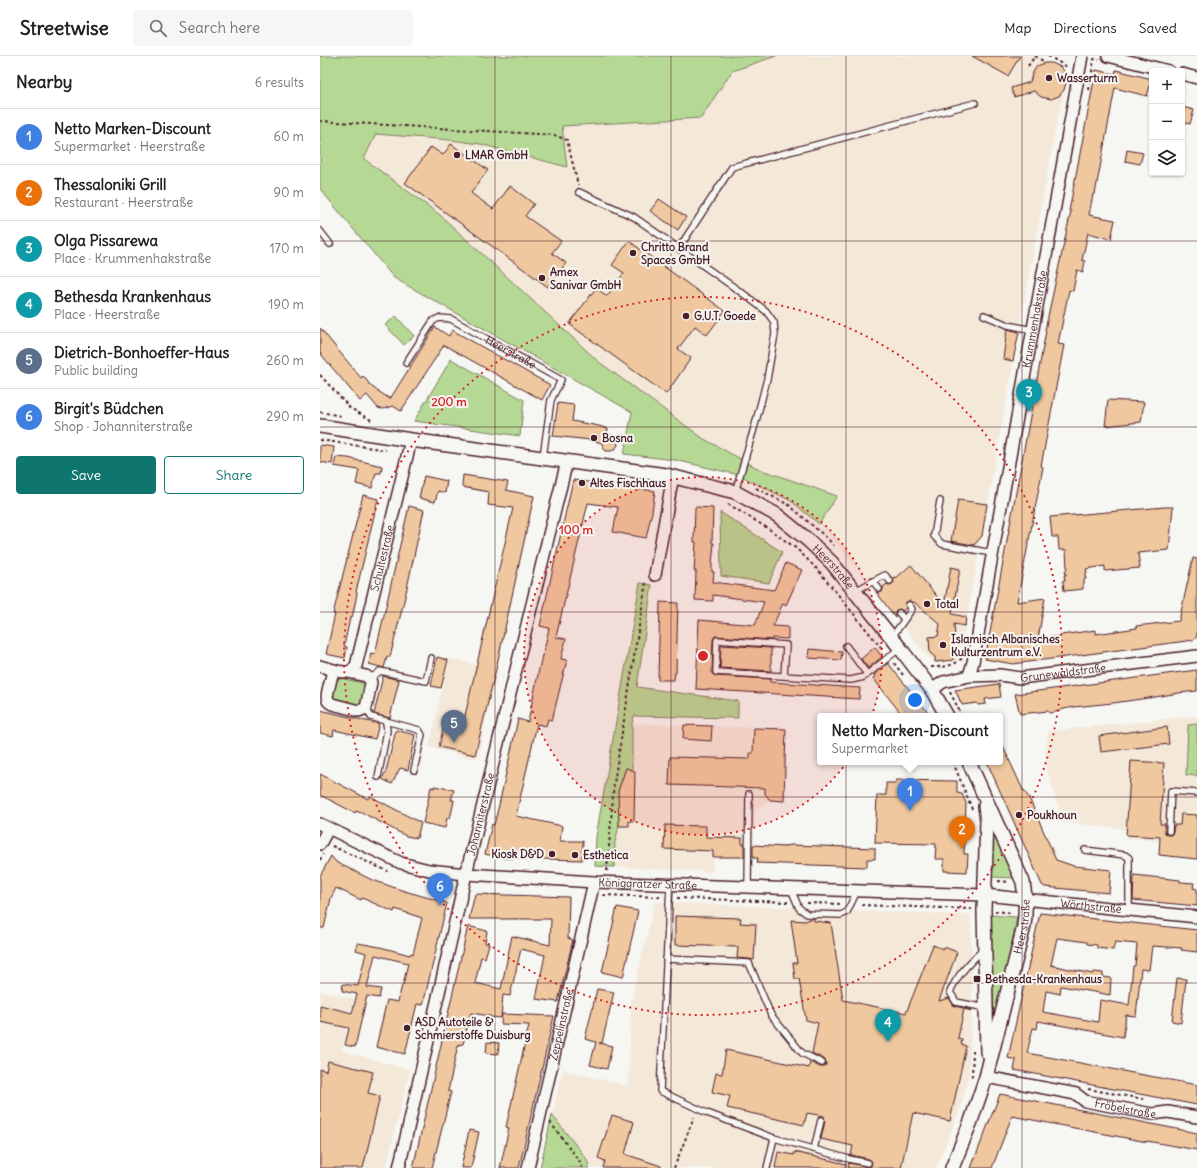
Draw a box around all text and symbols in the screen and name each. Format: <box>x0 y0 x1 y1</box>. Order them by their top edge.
search box <box>133 10 413 46</box>
text: Streetwise <box>20 16 109 40</box>
icon: search <box>147 17 169 39</box>
text: Search here <box>179 18 260 37</box>
text: Map <box>1004 19 1031 37</box>
text: Directions <box>1053 19 1117 37</box>
text: Saved <box>1139 19 1177 37</box>
map controls <box>1149 68 1185 176</box>
button: + <box>1149 68 1185 104</box>
text: Nearby <box>16 71 72 93</box>
place label: Wasserturm <box>1057 71 1118 85</box>
marker: Wasserturm <box>1044 73 1054 83</box>
text: 6 results <box>255 74 304 91</box>
button: − <box>1149 104 1185 140</box>
text: Netto Marken-Discount <box>54 119 211 138</box>
text: 1 <box>26 128 32 145</box>
text: 60 m <box>273 128 304 145</box>
text: Supermarket · Heerstraße <box>54 138 205 155</box>
button: layers <box>1149 140 1185 176</box>
place label: LMAR GmbH <box>465 148 528 162</box>
marker: LMAR GmbH <box>452 150 462 160</box>
text: Thessaloniki Grill <box>54 175 166 194</box>
text: 2 <box>25 184 33 201</box>
text: 90 m <box>273 184 304 201</box>
text: Restaurant · Heerstraße <box>54 194 193 211</box>
text: Olga Pissarewa <box>54 231 158 250</box>
text: 3 <box>25 240 33 257</box>
text: 170 m <box>269 240 304 257</box>
place label: Chritto Brand Spaces GmbH <box>641 240 710 268</box>
marker: Chritto Brand Spaces GmbH <box>628 248 638 258</box>
text: Place · Krummenhakstraße <box>54 250 211 267</box>
place label: Amex Sanivar GmbH <box>550 265 622 292</box>
street label: Krummenhakstraße <box>1019 269 1050 369</box>
marker: Amex Sanivar GmbH <box>537 273 547 283</box>
text: Bethesda Krankenhaus <box>54 287 211 306</box>
text: 4 <box>25 296 33 313</box>
text: 190 m <box>268 296 304 313</box>
text: Place · Heerstraße <box>54 306 160 323</box>
place label: G.U.T. Goede <box>694 309 756 323</box>
marker: G.U.T. Goede <box>681 311 691 321</box>
street label: Heerstraße <box>483 333 538 372</box>
text: Dietrich-Bonhoeffer-Haus <box>54 343 229 362</box>
text: 5 <box>25 352 33 369</box>
text: 260 m <box>266 352 304 369</box>
text: Public building <box>54 362 138 379</box>
pin: 3 <box>1016 379 1042 412</box>
text: 200 m <box>431 394 467 409</box>
text: Birgit's Büdchen <box>54 399 164 418</box>
text: 6 <box>25 408 33 425</box>
text: 290 m <box>266 408 304 425</box>
text: Shop · Johanniterstraße <box>54 418 193 435</box>
place label: Bosna <box>602 431 634 445</box>
marker: Bosna <box>589 433 599 443</box>
button: Save <box>16 456 156 494</box>
button: Share <box>164 456 304 494</box>
place label: Altes Fischhaus <box>590 476 666 490</box>
marker: Altes Fischhaus <box>577 478 587 488</box>
text: 100 m <box>559 522 593 537</box>
street label: Schultestraße <box>367 523 397 593</box>
street label: Heerstraße <box>810 541 857 592</box>
place label: Total <box>935 597 959 611</box>
marker: Total <box>922 599 932 609</box>
place label: Islamisch Albanisches Kulturzentrum e.V. <box>951 632 1060 659</box>
marker: Islamisch Albanisches Kulturzentrum e.V. <box>938 640 948 650</box>
centre of rings <box>696 649 710 663</box>
street label: Grunewaldstraße <box>1019 660 1107 685</box>
your location <box>905 690 925 710</box>
pin: 5 <box>441 710 467 743</box>
popup <box>817 713 1003 765</box>
text: Netto Marken-Discount <box>832 721 988 740</box>
text: Supermarket <box>832 740 908 757</box>
street label: Johanniterstraße <box>464 771 498 857</box>
pin: 1 <box>897 778 923 811</box>
place label: Poukhoun <box>1027 808 1078 822</box>
marker: Poukhoun <box>1014 810 1024 820</box>
pin: 2 <box>949 816 975 849</box>
place label: Kiosk D&D <box>491 847 544 861</box>
place label: Esthetica <box>583 848 629 862</box>
marker: Kiosk D&D <box>547 849 557 859</box>
marker: Esthetica <box>570 850 580 860</box>
pin: 6 <box>427 873 453 906</box>
street label: Königgrätzer Straße <box>598 875 697 892</box>
street label: Wörthstraße <box>1060 896 1122 916</box>
street label: Heerstraße <box>1010 899 1032 955</box>
place label: Bethesda-Krankenhaus <box>985 972 1102 986</box>
marker: Bethesda-Krankenhaus <box>972 974 982 984</box>
street label: Zeppelinstraße <box>546 988 576 1062</box>
pin: 4 <box>875 1009 901 1042</box>
place label: ASD Autoteile & Schmierstoffe Duisburg <box>415 1015 531 1043</box>
marker: ASD Autoteile & Schmierstoffe Duisburg <box>402 1023 412 1033</box>
street label: Fröbelstraße <box>1093 1096 1157 1121</box>

